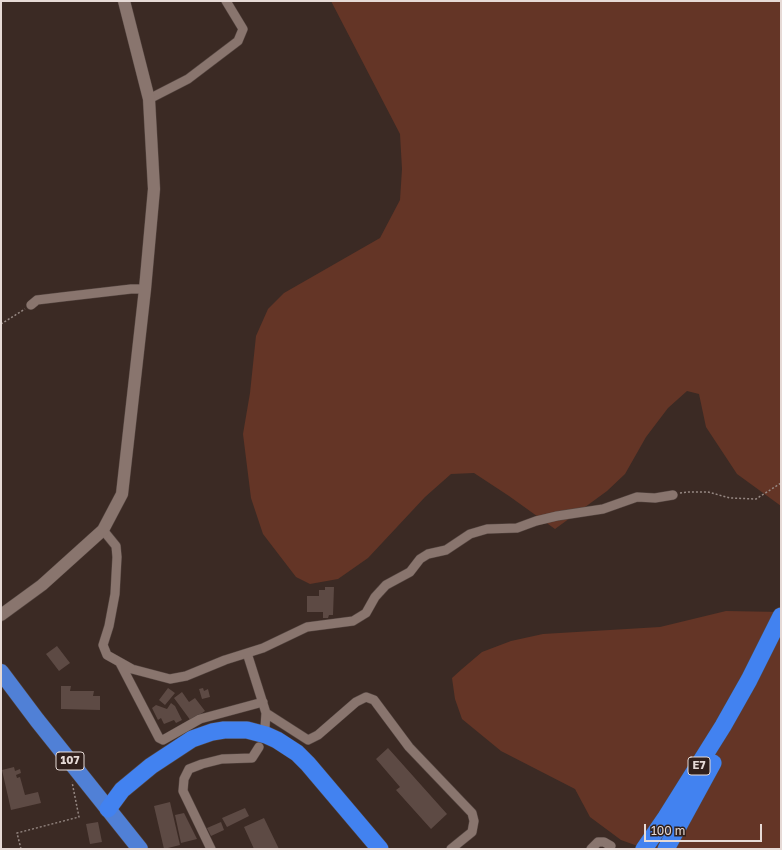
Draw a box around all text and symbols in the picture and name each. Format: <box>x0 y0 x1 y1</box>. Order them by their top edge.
road number: 107 <box>56 752 84 770</box>
road number: E7 <box>688 757 710 775</box>
scale bar <box>646 816 764 842</box>
text: 100 m <box>651 823 685 838</box>

